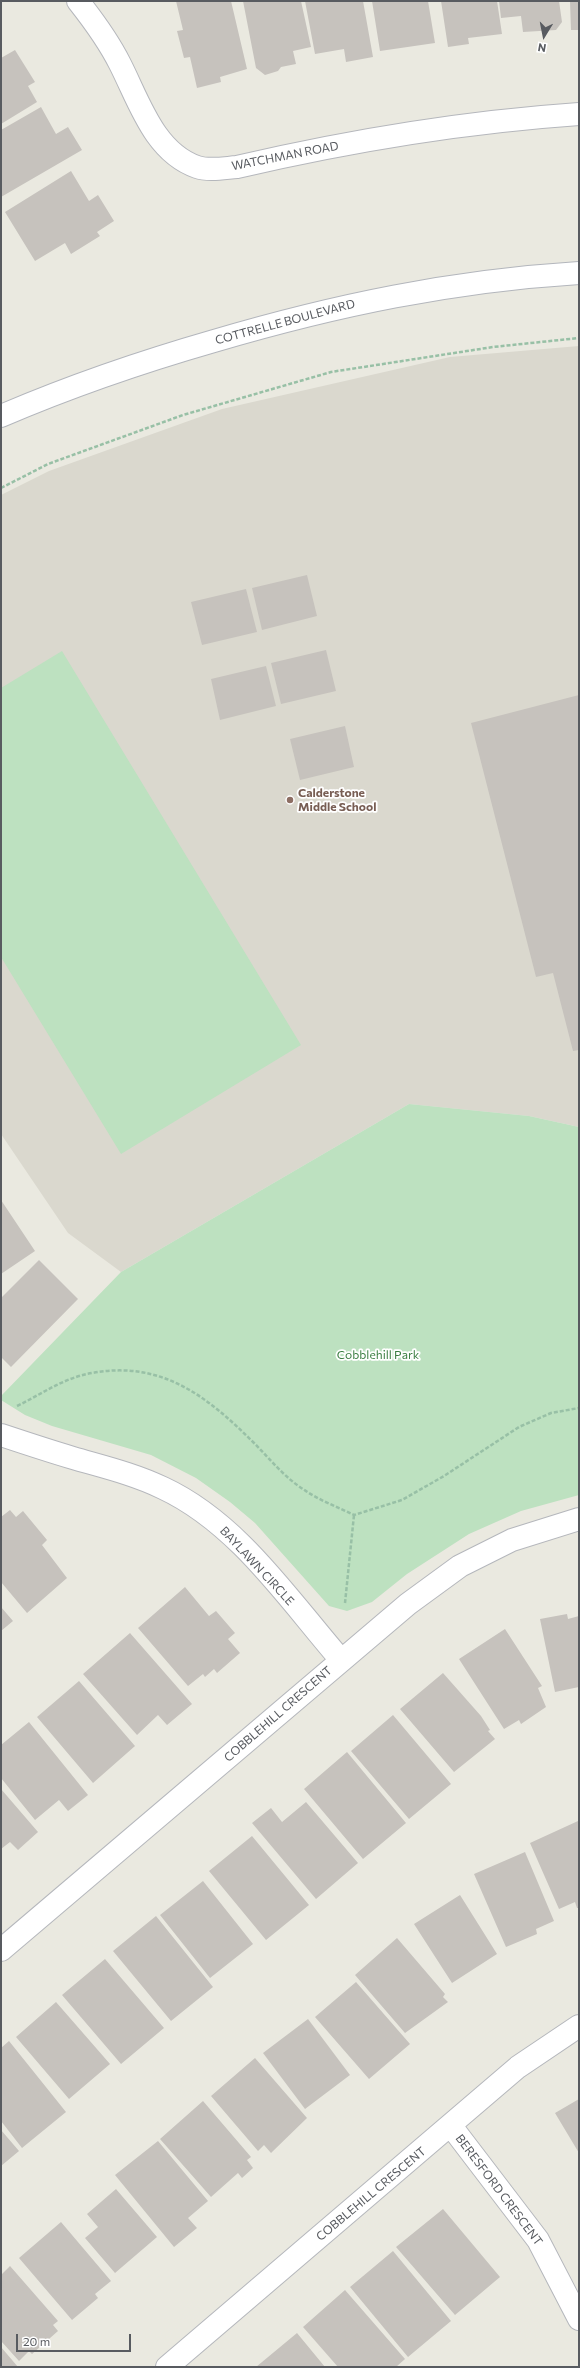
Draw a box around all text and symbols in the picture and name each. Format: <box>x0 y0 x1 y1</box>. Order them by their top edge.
north arrow <box>524 16 564 56</box>
text: N <box>537 41 547 55</box>
street label: WATCHMAN ROAD <box>230 139 340 173</box>
street label: COTTRELLE BOULEVARD <box>214 296 356 348</box>
place label: Calderstone Middle School <box>298 786 376 814</box>
marker: Calderstone Middle School <box>285 795 295 805</box>
park label: Cobblehill Park <box>337 1348 419 1362</box>
street label: BAYLAWN CIRCLE <box>217 1524 297 1608</box>
street label: COBBLEHILL CRESCENT <box>221 1663 335 1765</box>
street label: BERESFORD CRESCENT <box>452 2132 546 2248</box>
street label: COBBLEHILL CRESCENT <box>313 2144 429 2244</box>
scale bar <box>18 2326 133 2352</box>
text: 20 m <box>23 2334 50 2348</box>

